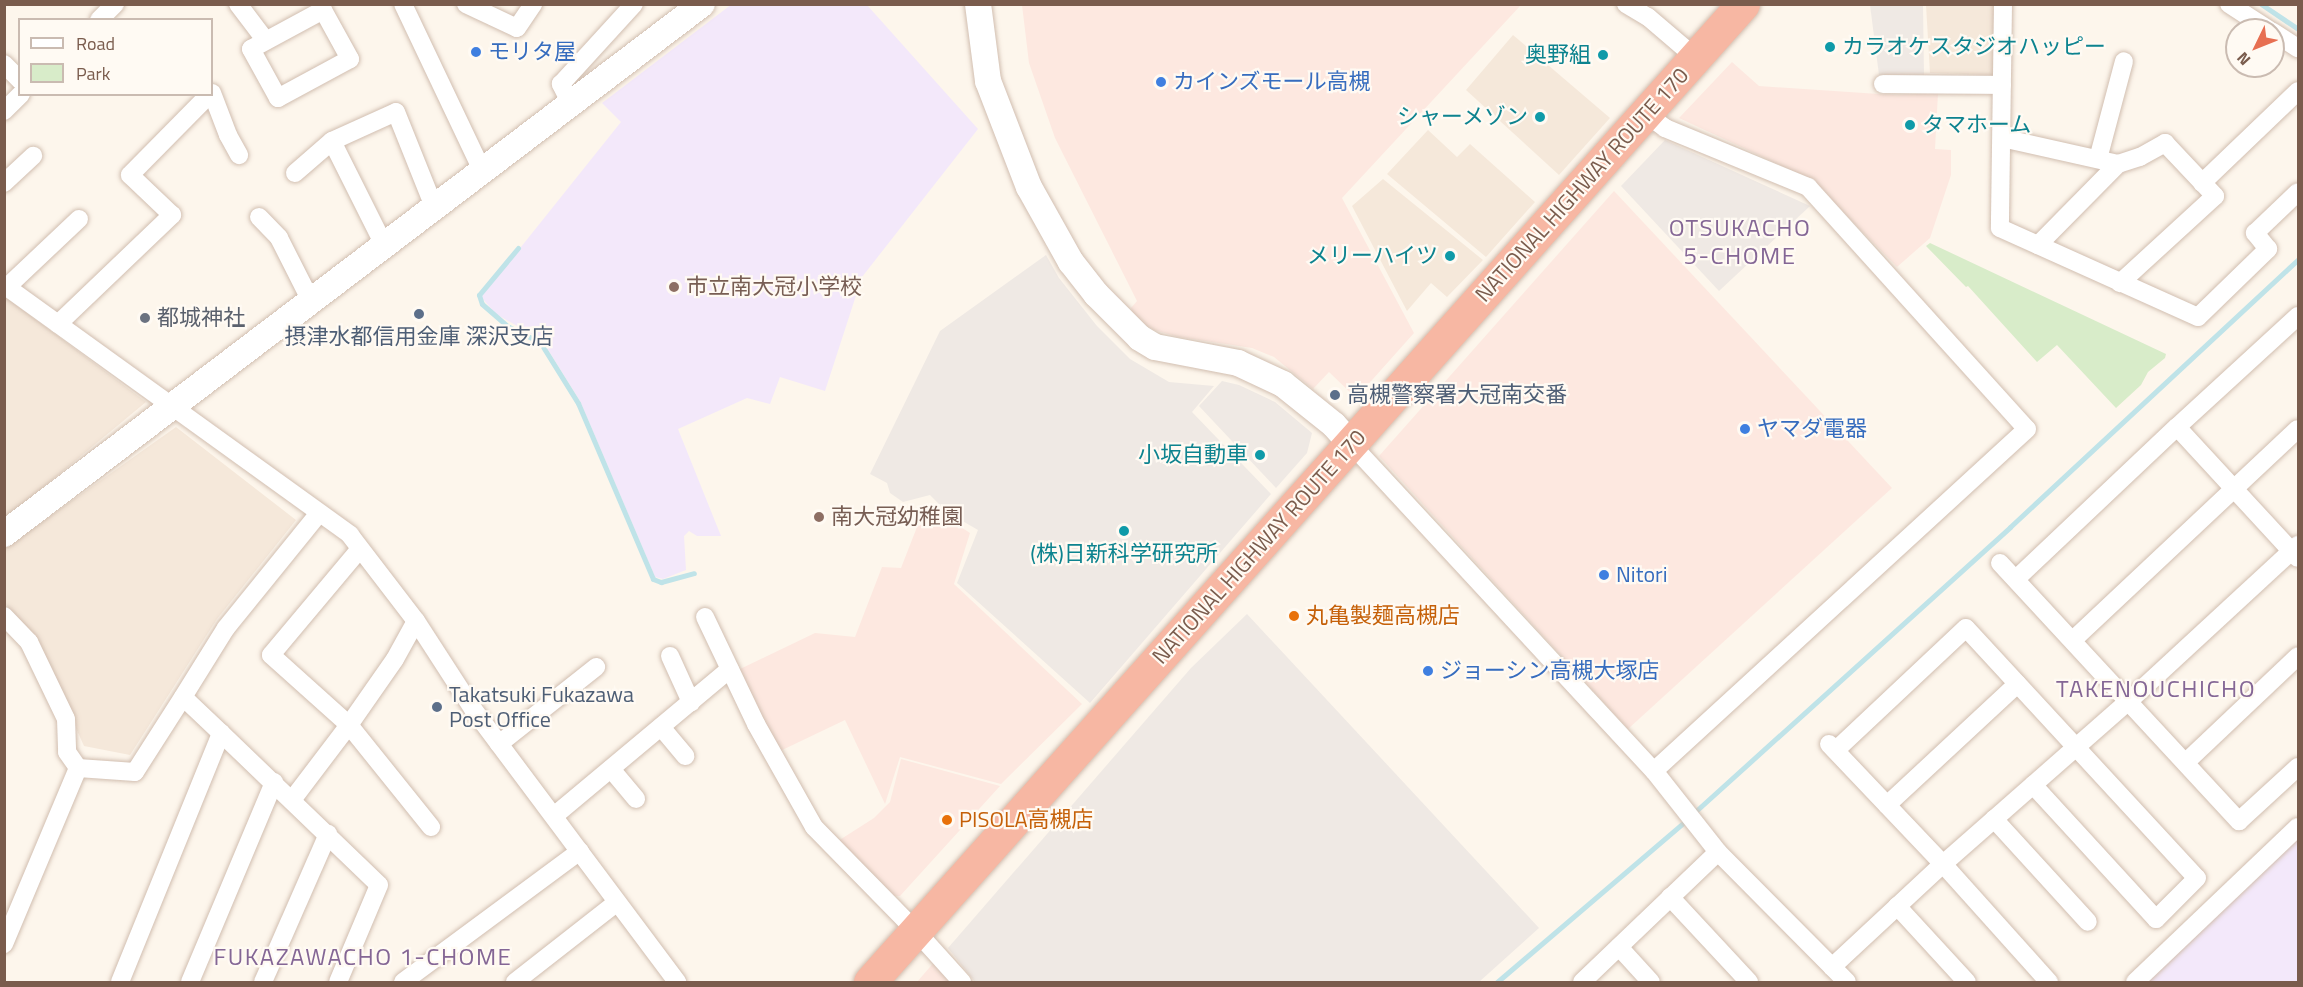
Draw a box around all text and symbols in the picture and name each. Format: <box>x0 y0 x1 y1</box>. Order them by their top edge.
legend <box>18 18 213 96</box>
north arrow <box>2225 18 2285 78</box>
text: Road <box>76 30 115 57</box>
place label: カラオケスタジオハッピー <box>1842 34 2106 60</box>
place label: モリタ屋 <box>488 39 576 65</box>
marker: カラオケスタジオハッピー <box>1823 40 1837 54</box>
place label: 奥野組 <box>1525 42 1591 68</box>
marker: モリタ屋 <box>469 45 483 59</box>
text: N <box>2231 47 2256 71</box>
marker: 奥野組 <box>1596 48 1610 62</box>
text: Park <box>76 60 110 87</box>
street label: NATIONAL HIGHWAY ROUTE 170 <box>1470 62 1694 308</box>
place label: カインズモール高槻 <box>1173 69 1371 95</box>
marker: カインズモール高槻 <box>1154 75 1168 89</box>
place label: シャーメゾン <box>1396 104 1528 130</box>
marker: シャーメゾン <box>1533 110 1547 124</box>
place label: タマホーム <box>1922 112 2032 138</box>
marker: タマホーム <box>1903 118 1917 132</box>
district label: OTSUKACHO 5-CHOME <box>1669 214 1811 270</box>
place label: メリーハイツ <box>1306 243 1438 269</box>
marker: メリーハイツ <box>1443 249 1457 263</box>
place label: 市立南大冠小学校 <box>686 274 862 300</box>
marker: 市立南大冠小学校 <box>667 280 681 294</box>
place label: 都城神社 <box>157 305 245 331</box>
marker: 摂津水都信用金庫 深沢支店 <box>412 307 426 321</box>
marker: 都城神社 <box>138 311 152 325</box>
place label: 摂津水都信用金庫 深沢支店 <box>285 324 553 350</box>
place label: 高槻警察署大冠南交番 <box>1347 382 1567 408</box>
marker: 高槻警察署大冠南交番 <box>1328 388 1342 402</box>
place label: ヤマダ電器 <box>1757 416 1867 442</box>
marker: ヤマダ電器 <box>1738 422 1752 436</box>
street label: NATIONAL HIGHWAY ROUTE 170 <box>1147 424 1371 670</box>
place label: 小坂自動車 <box>1138 442 1248 468</box>
marker: 小坂自動車 <box>1253 448 1267 462</box>
place label: 南大冠幼稚園 <box>831 504 963 530</box>
marker: 南大冠幼稚園 <box>812 510 826 524</box>
marker: (株)日新科学研究所 <box>1117 524 1131 538</box>
place label: (株)日新科学研究所 <box>1030 541 1218 567</box>
place label: Nitori <box>1616 562 1667 588</box>
marker: Nitori <box>1597 568 1611 582</box>
place label: 丸亀製麺高槻店 <box>1306 603 1460 629</box>
marker: 丸亀製麺高槻店 <box>1287 609 1301 623</box>
place label: ジョーシン高槻大塚店 <box>1440 658 1660 684</box>
marker: ジョーシン高槻大塚店 <box>1421 664 1435 678</box>
district label: TAKENOUCHICHO <box>2056 675 2256 703</box>
place label: Takatsuki Fukazawa Post Office <box>449 681 634 732</box>
marker: Takatsuki Fukazawa Post Office <box>430 700 444 714</box>
place label: PISOLA高槻店 <box>959 807 1094 833</box>
marker: PISOLA高槻店 <box>940 813 954 827</box>
district label: FUKAZAWACHO 1-CHOME <box>214 943 512 971</box>

